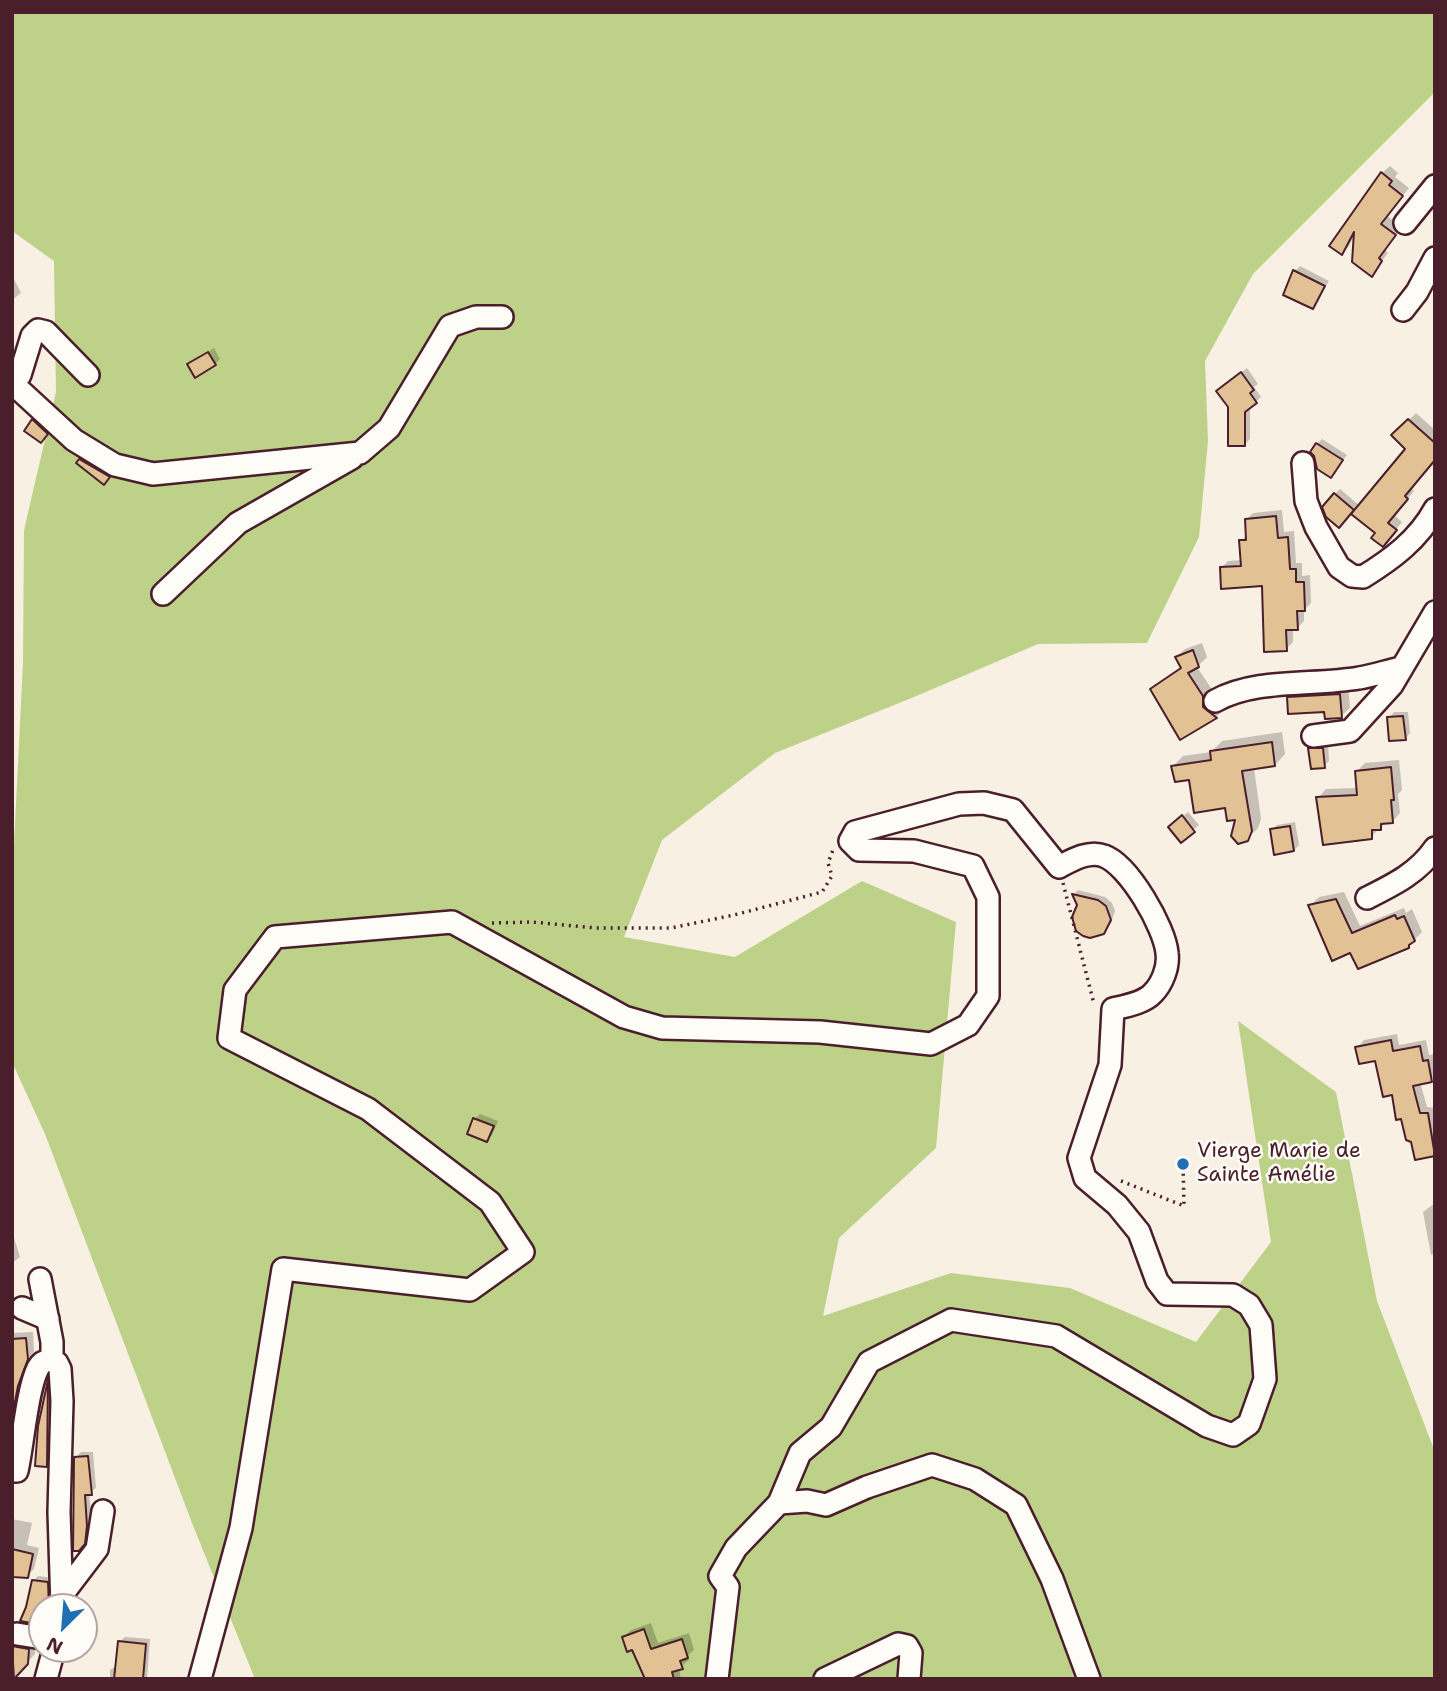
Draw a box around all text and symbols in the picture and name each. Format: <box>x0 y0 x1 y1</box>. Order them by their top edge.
place label: Vierge Marie de Sainte Amélie <box>1197 1139 1361 1189</box>
marker: Vierge Marie de Sainte Amélie <box>1175 1156 1191 1172</box>
north arrow <box>28 1593 98 1663</box>
text: N <box>43 1631 67 1660</box>

